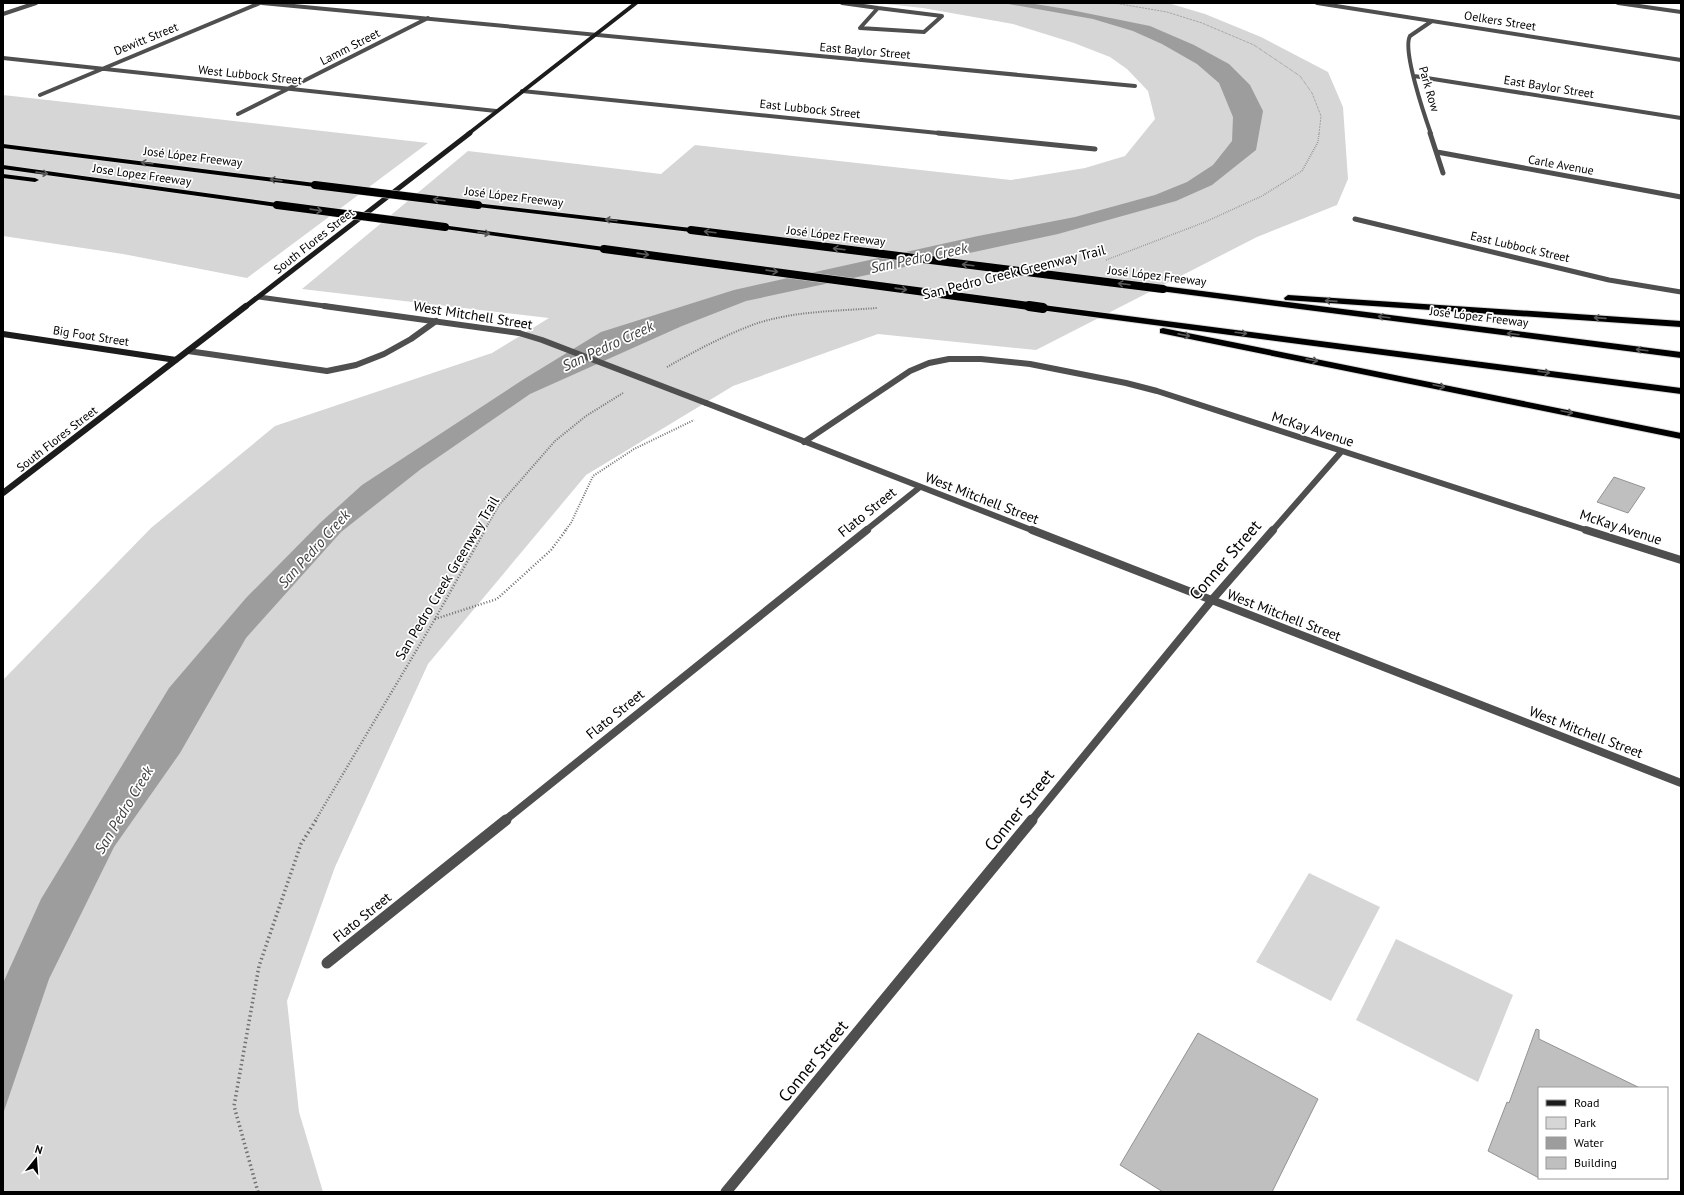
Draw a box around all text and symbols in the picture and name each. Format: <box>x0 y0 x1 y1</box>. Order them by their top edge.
street label: Oelkers Street <box>1463 7 1537 34</box>
street label: Dewitt Street <box>112 19 180 58</box>
street label: Lamm Street <box>317 25 382 68</box>
street label: East Baylor Street <box>819 39 911 62</box>
street label: West Lubbock Street <box>197 62 303 87</box>
street label: Park Row <box>1416 64 1443 113</box>
street label: East Baylor Street <box>1503 72 1595 101</box>
street label: East Lubbock Street <box>759 96 861 121</box>
street label: José López Freeway <box>142 143 244 170</box>
street label: Carle Avenue <box>1527 151 1595 178</box>
one-way arrow <box>141 159 154 167</box>
street label: Jose Lopez Freeway <box>91 160 193 189</box>
one-way arrow <box>35 169 48 177</box>
one-way arrow <box>270 176 283 184</box>
street label: José López Freeway <box>463 183 565 210</box>
one-way arrow <box>433 196 446 204</box>
street label: South Flores Street <box>270 204 357 277</box>
one-way arrow <box>309 206 322 214</box>
one-way arrow <box>605 217 618 224</box>
street label: José López Freeway <box>785 222 887 249</box>
street label: East Lubbock Street <box>1469 228 1571 265</box>
one-way arrow <box>477 229 490 236</box>
one-way arrow <box>704 229 717 236</box>
water label: San Pedro Creek <box>869 238 970 277</box>
street label: San Pedro Creek Greenway Trail <box>921 241 1107 303</box>
one-way arrow <box>833 245 846 252</box>
one-way arrow <box>636 250 649 258</box>
one-way arrow <box>962 261 975 269</box>
street label: José López Freeway <box>1106 262 1208 289</box>
one-way arrow <box>765 267 778 275</box>
one-way arrow <box>1118 281 1131 288</box>
one-way arrow <box>894 285 907 292</box>
street label: West Mitchell Street <box>412 297 534 333</box>
one-way arrow <box>1325 297 1338 304</box>
street label: José López Freeway <box>1428 303 1530 330</box>
one-way arrow <box>1378 314 1391 321</box>
one-way arrow <box>1594 315 1607 322</box>
water label: San Pedro Creek <box>559 316 658 375</box>
street label: Big Foot Street <box>52 322 130 349</box>
one-way arrow <box>1234 329 1247 337</box>
one-way arrow <box>1507 330 1520 338</box>
one-way arrow <box>1178 331 1191 339</box>
one-way arrow <box>1636 346 1649 354</box>
one-way arrow <box>1305 357 1318 365</box>
one-way arrow <box>1537 369 1550 376</box>
one-way arrow <box>1433 382 1446 390</box>
street label: South Flores Street <box>13 402 100 475</box>
street label: McKay Avenue <box>1270 407 1356 451</box>
one-way arrow <box>1560 409 1573 417</box>
street label: West Mitchell Street <box>922 468 1042 528</box>
street label: Flato Street <box>834 483 900 541</box>
street label: San Pedro Creek Greenway Trail <box>391 493 503 663</box>
water label: San Pedro Creek <box>273 505 355 592</box>
street label: McKay Avenue <box>1578 505 1664 549</box>
street label: Conner Street <box>1184 515 1266 605</box>
street label: West Mitchell Street <box>1224 585 1344 645</box>
street label: Flato Street <box>582 685 648 743</box>
street label: West Mitchell Street <box>1526 702 1646 762</box>
water label: San Pedro Creek <box>90 761 158 857</box>
street label: Conner Street <box>979 764 1059 855</box>
street label: Flato Street <box>329 888 395 946</box>
street label: Conner Street <box>773 1015 853 1106</box>
legend <box>1538 1087 1668 1179</box>
text: Road <box>1574 1095 1599 1110</box>
text: Park <box>1574 1115 1596 1130</box>
text: Water <box>1574 1135 1604 1150</box>
north arrow <box>16 1139 56 1179</box>
text: N <box>33 1142 44 1157</box>
text: Building <box>1574 1155 1617 1170</box>

